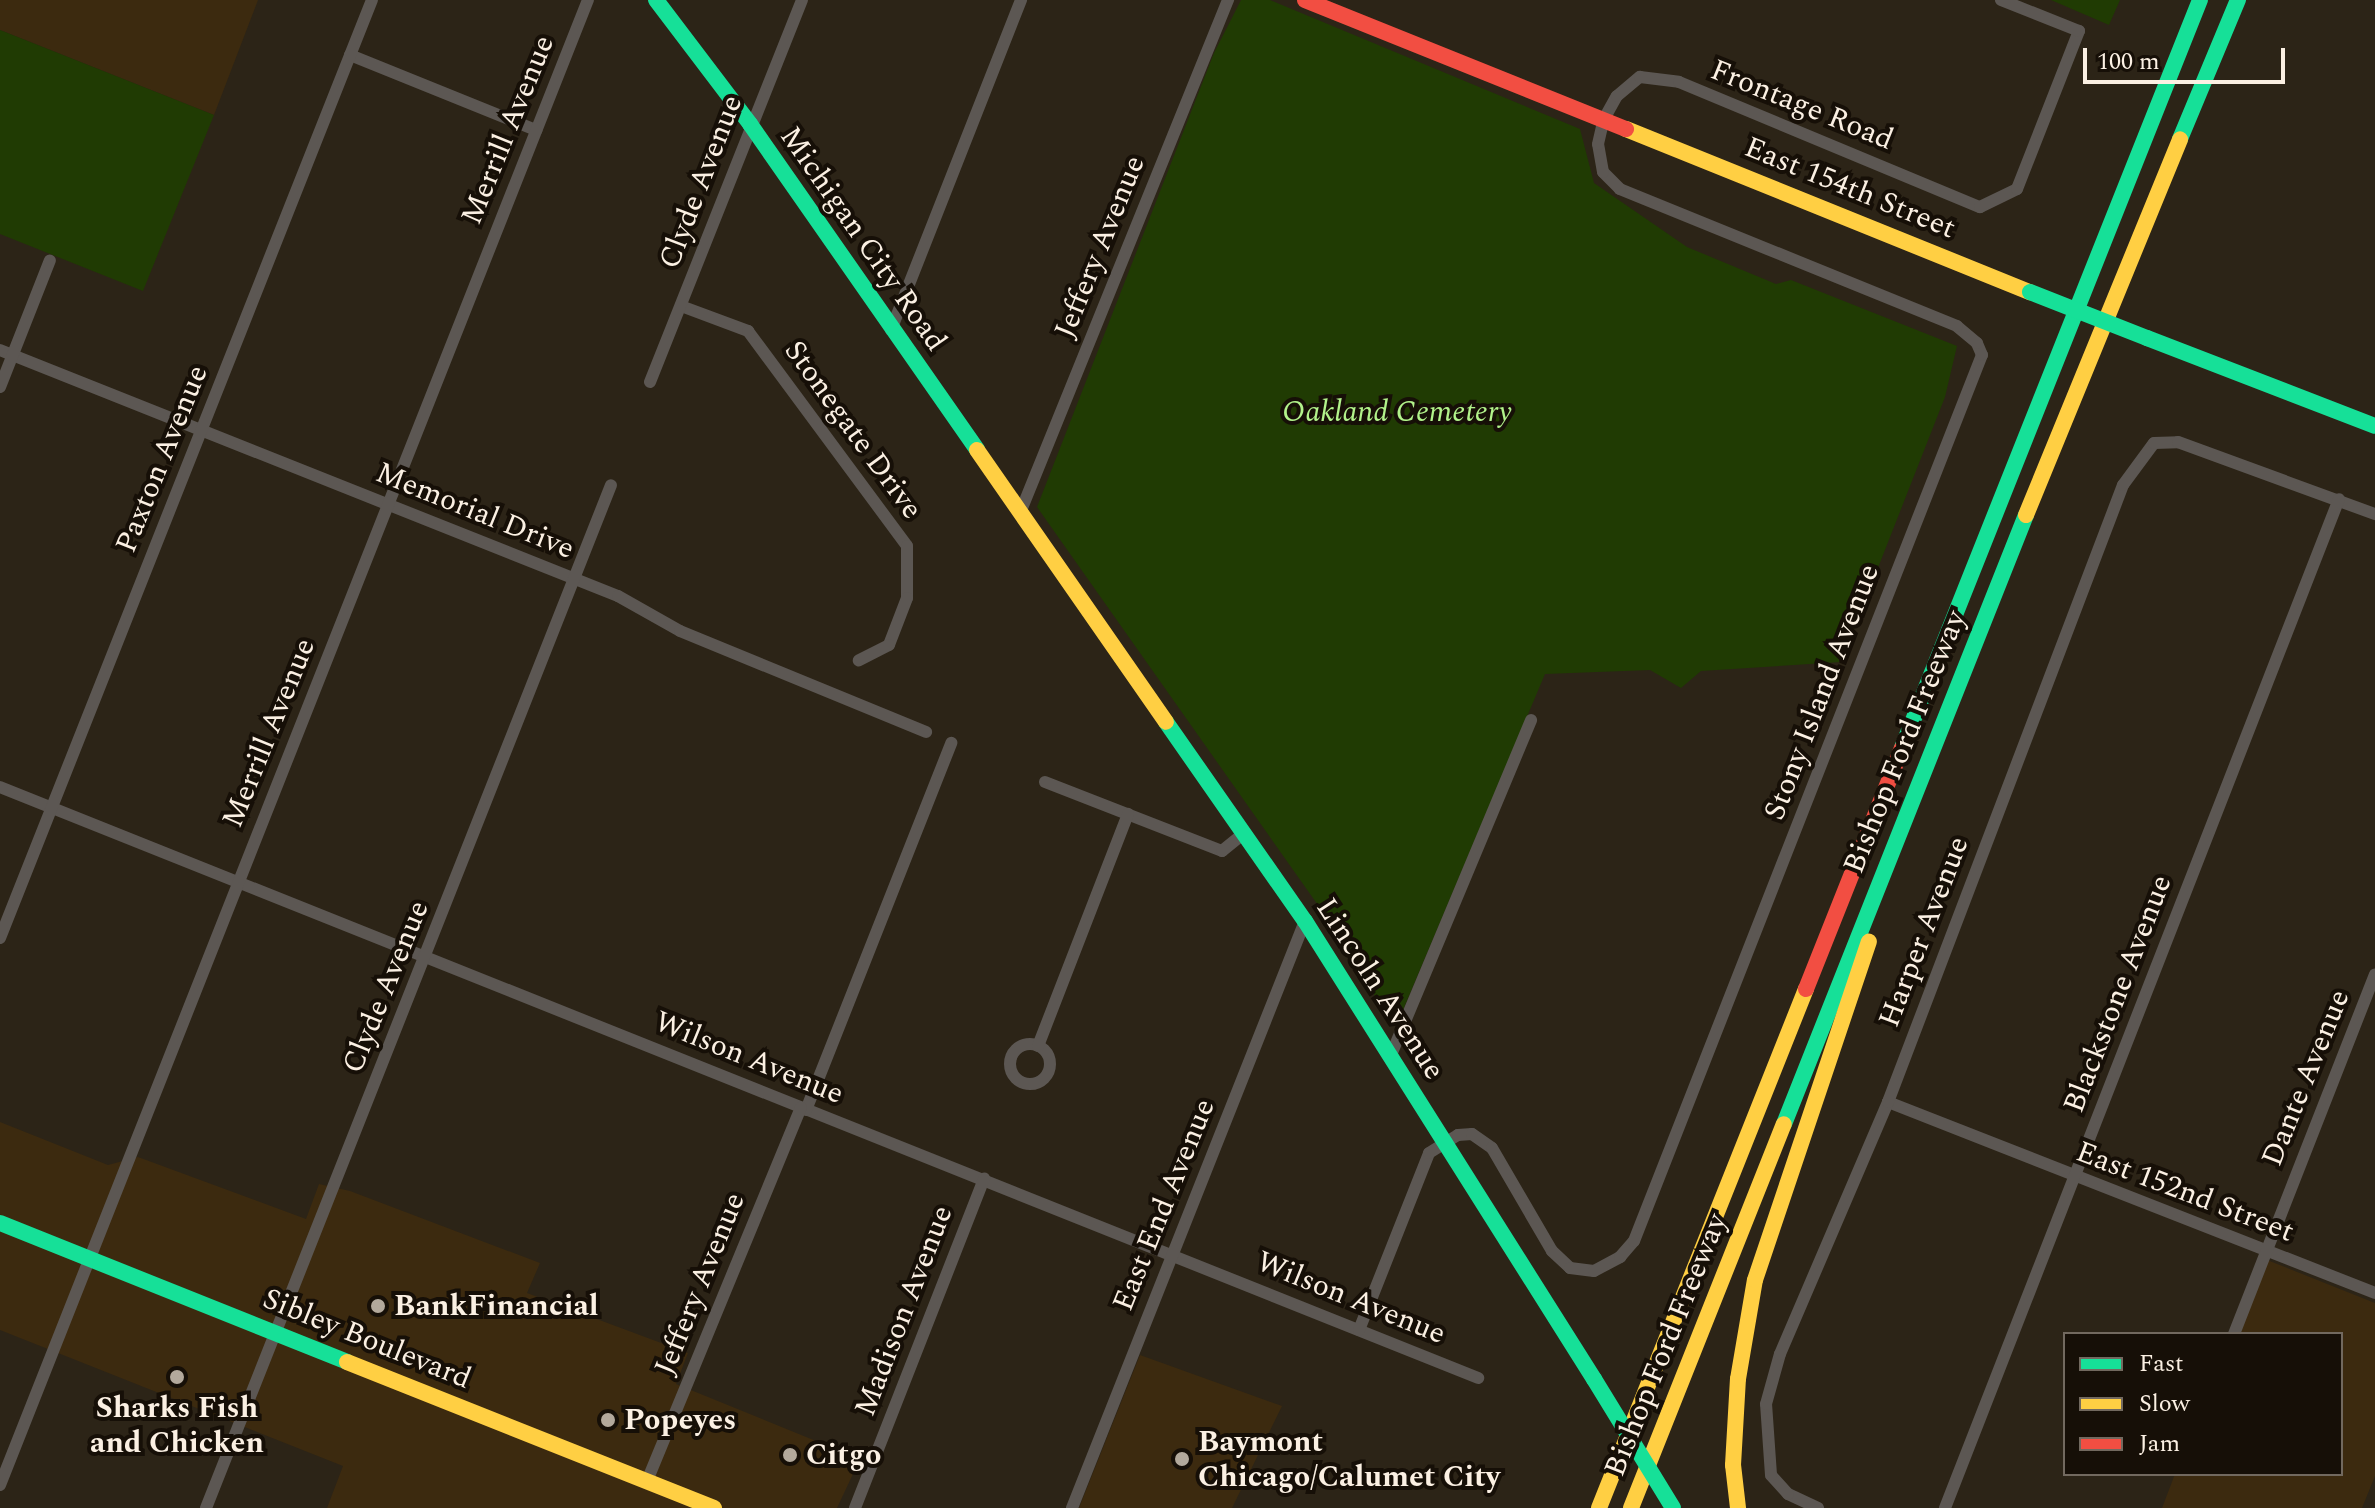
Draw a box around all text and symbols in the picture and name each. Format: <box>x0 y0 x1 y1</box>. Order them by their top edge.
street label: Merrill Avenue <box>454 30 562 230</box>
scale bar <box>2087 32 2289 82</box>
text: 100 m <box>2097 44 2160 80</box>
street label: Frontage Road <box>1705 52 1899 158</box>
street label: Clyde Avenue <box>651 90 751 274</box>
street label: Michigan City Road <box>772 120 954 358</box>
street label: East 154th Street <box>1739 129 1961 247</box>
street label: Jeffery Avenue <box>1047 151 1153 343</box>
street label: Stonegate Drive <box>776 334 930 526</box>
street label: Paxton Avenue <box>108 360 216 558</box>
park label: Oakland Cemetery <box>1282 394 1512 430</box>
street label: Memorial Drive <box>370 455 580 567</box>
street label: Stony Island Avenue <box>1757 559 1887 825</box>
street label: Bishop Ford Freeway <box>1836 605 1974 879</box>
street label: Merrill Avenue <box>215 633 323 833</box>
street label: Harper Avenue <box>1871 832 1977 1032</box>
street label: Blackstone Avenue <box>2056 870 2180 1118</box>
street label: Lincoln Avenue <box>1308 891 1452 1087</box>
street label: Clyde Avenue <box>335 896 437 1078</box>
street label: Dante Avenue <box>2254 985 2358 1171</box>
street label: Wilson Avenue <box>649 1004 849 1112</box>
street label: East End Avenue <box>1105 1094 1223 1316</box>
street label: East 152nd Street <box>2071 1134 2299 1250</box>
street label: Jeffery Avenue <box>647 1188 753 1380</box>
street label: Madison Avenue <box>847 1201 961 1421</box>
street label: Bishop Ford Freeway <box>1597 1208 1735 1482</box>
street label: Wilson Avenue <box>1251 1244 1451 1352</box>
street label: Sibley Boulevard <box>258 1281 476 1397</box>
place label: BankFinancial <box>394 1288 599 1324</box>
marker: BankFinancial <box>369 1297 387 1315</box>
legend <box>2063 1332 2343 1476</box>
text: Fast <box>2139 1346 2184 1382</box>
marker: Sharks Fish and Chicken <box>168 1368 186 1386</box>
text: Slow <box>2139 1386 2190 1422</box>
place label: Sharks Fish and Chicken <box>90 1390 264 1460</box>
place label: Popeyes <box>624 1402 736 1438</box>
marker: Popeyes <box>599 1411 617 1429</box>
place label: Baymont Chicago/Calumet City <box>1198 1424 1500 1494</box>
text: Jam <box>2139 1426 2180 1462</box>
place label: Citgo <box>806 1437 881 1473</box>
marker: Citgo <box>781 1446 799 1464</box>
marker: Baymont Chicago/Calumet City <box>1173 1450 1191 1468</box>

